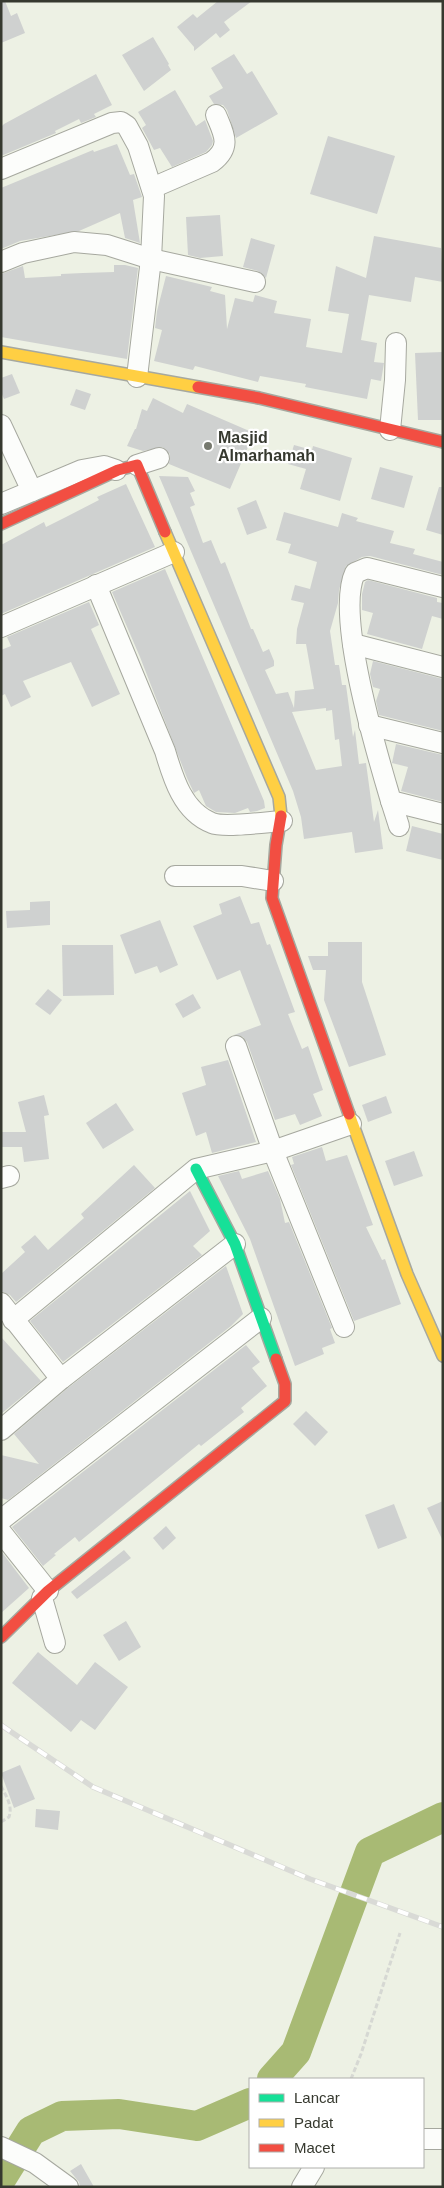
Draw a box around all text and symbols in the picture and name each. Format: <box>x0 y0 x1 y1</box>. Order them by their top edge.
place label: Masjid Almarhamah <box>218 429 315 464</box>
marker: Masjid Almarhamah <box>202 440 214 452</box>
legend <box>249 2078 424 2168</box>
text: Lancar <box>294 2089 340 2106</box>
text: Padat <box>294 2114 334 2131</box>
text: Macet <box>294 2139 336 2156</box>

